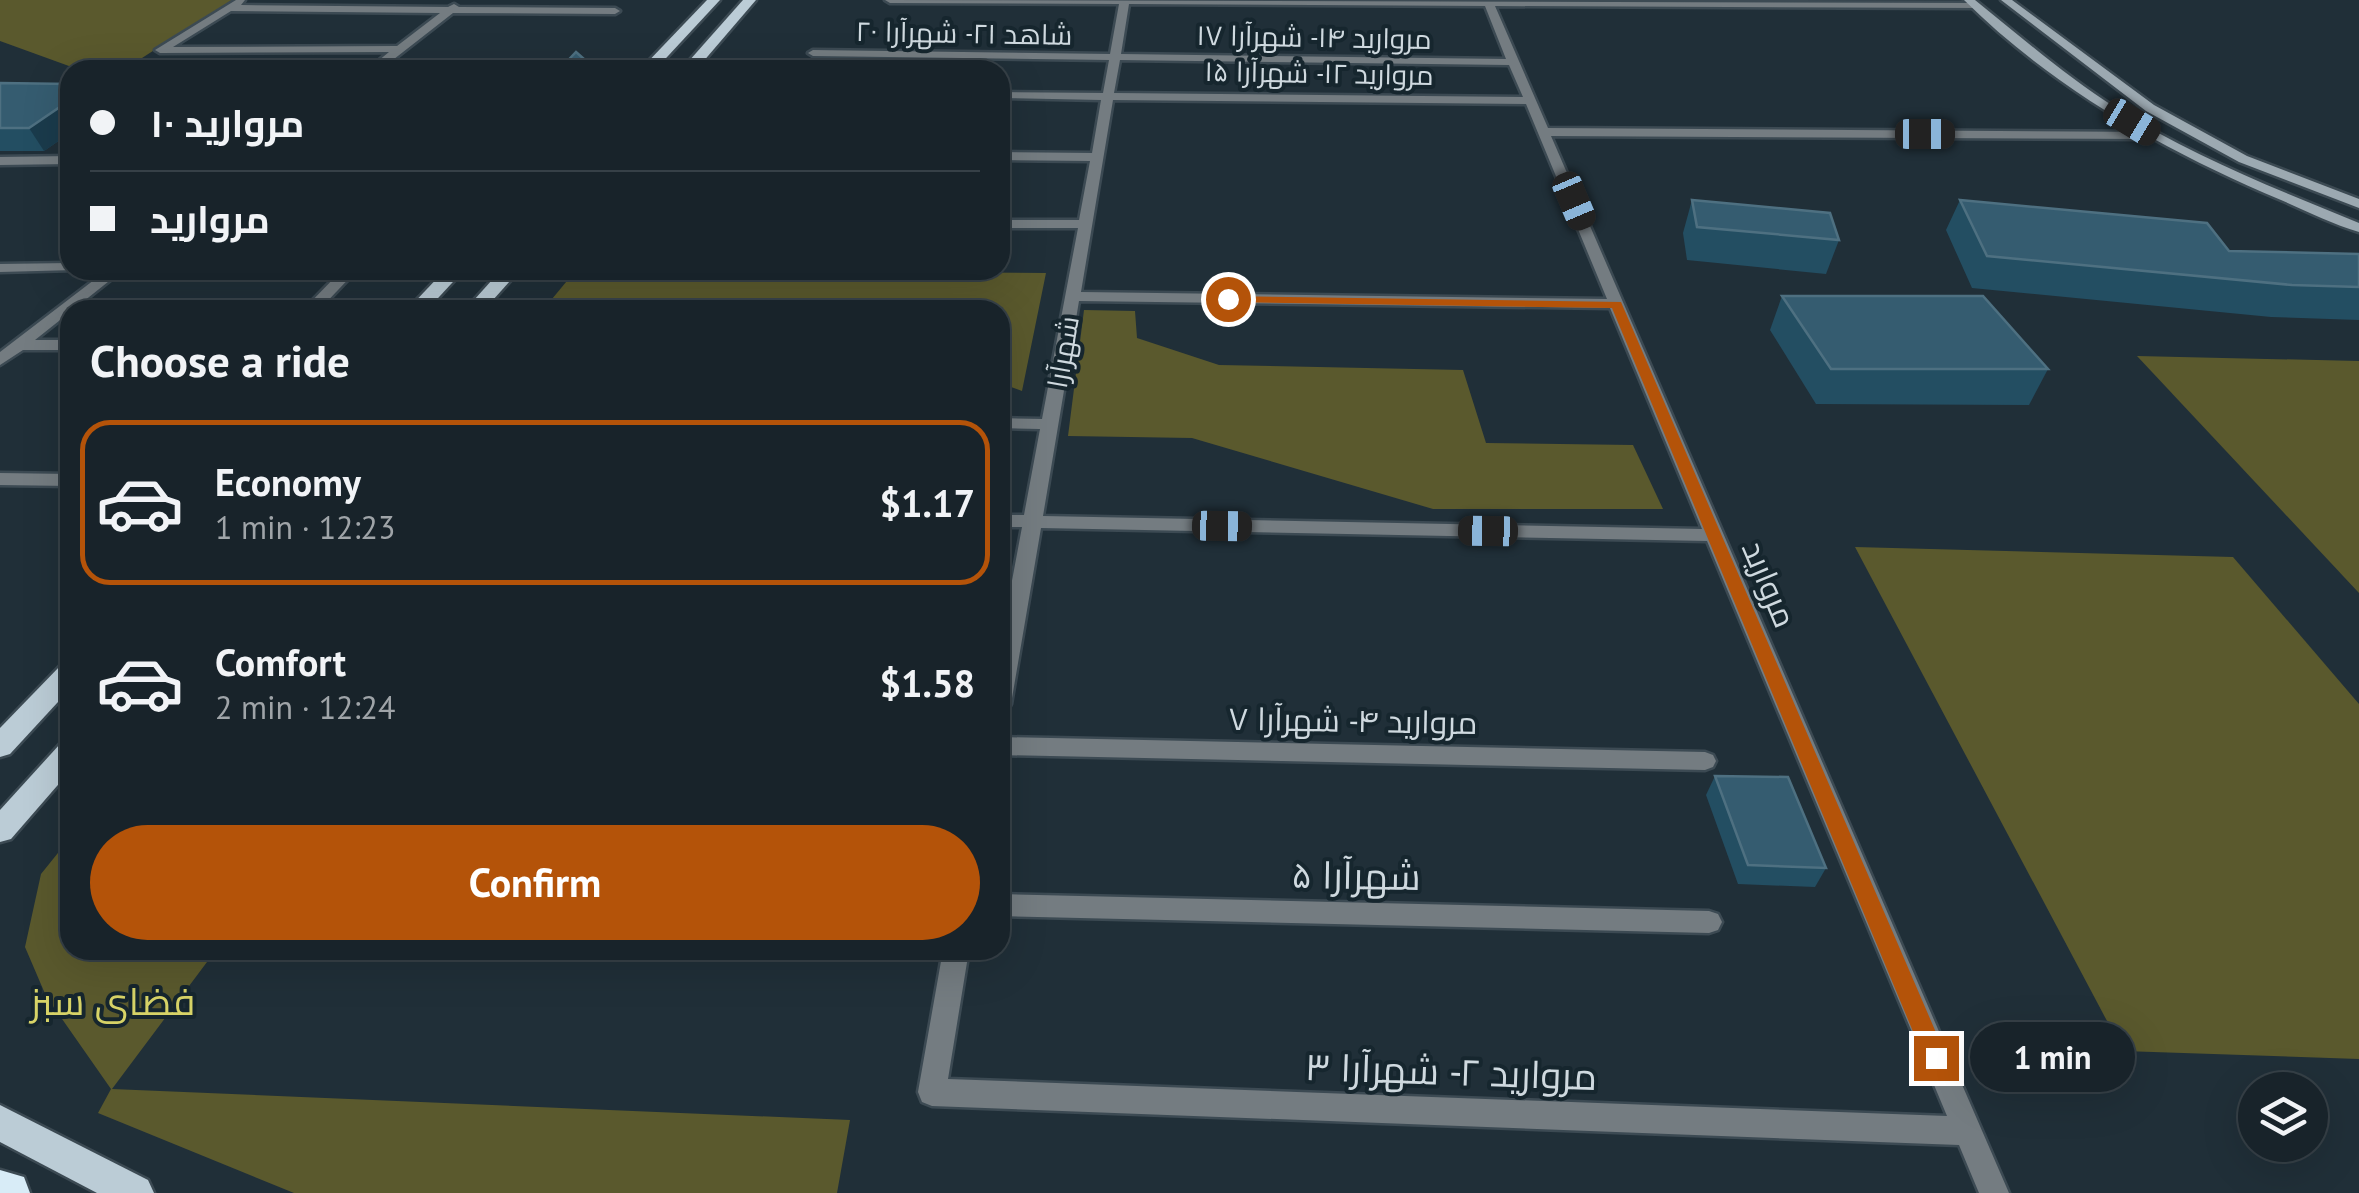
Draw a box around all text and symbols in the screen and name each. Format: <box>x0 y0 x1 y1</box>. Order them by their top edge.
street label: شاهد ۲۱- شهرآرا ۲۰ <box>855 12 1073 53</box>
street label: مروارید ۱۴- شهرآرا ۱۷ <box>1196 16 1432 57</box>
street label: مروارید ۱۲- شهرآرا ۱۵ <box>1204 52 1434 93</box>
car <box>2099 94 2165 150</box>
text: مروارید ۱۰ <box>150 98 304 147</box>
car <box>1895 119 1955 149</box>
car <box>1548 168 1600 234</box>
text: مروارید <box>150 194 270 243</box>
route start <box>1206 277 1251 322</box>
street label: شهرآرا <box>1038 313 1087 391</box>
text: Choose a ride <box>90 331 350 389</box>
text: Economy <box>215 457 361 506</box>
icon: car <box>95 458 185 548</box>
text: $1.17 <box>879 478 975 527</box>
text: 1 min · 12:23 <box>215 506 395 548</box>
car <box>1192 510 1252 542</box>
car <box>1458 515 1518 547</box>
street label: مروارید <box>1733 534 1807 633</box>
text: Comfort <box>215 637 346 686</box>
icon: car <box>95 638 185 728</box>
text: $1.58 <box>879 658 975 707</box>
text: 2 min · 12:24 <box>215 686 395 728</box>
street label: مروارید ۴- شهرآرا ۷ <box>1228 697 1478 743</box>
button: Confirm <box>90 825 980 940</box>
street label: شهرآرا ۵ <box>1291 849 1421 900</box>
park label: فضای سبز <box>29 976 195 1025</box>
callout: 1 min <box>1971 1023 2136 1093</box>
route end <box>1914 1036 1959 1081</box>
text: 1 min <box>2013 1036 2092 1078</box>
street label: مروارید ۲- شهرآرا ۳ <box>1304 1041 1598 1100</box>
map controls <box>2238 1072 2328 1162</box>
button: layers <box>2238 1072 2328 1162</box>

